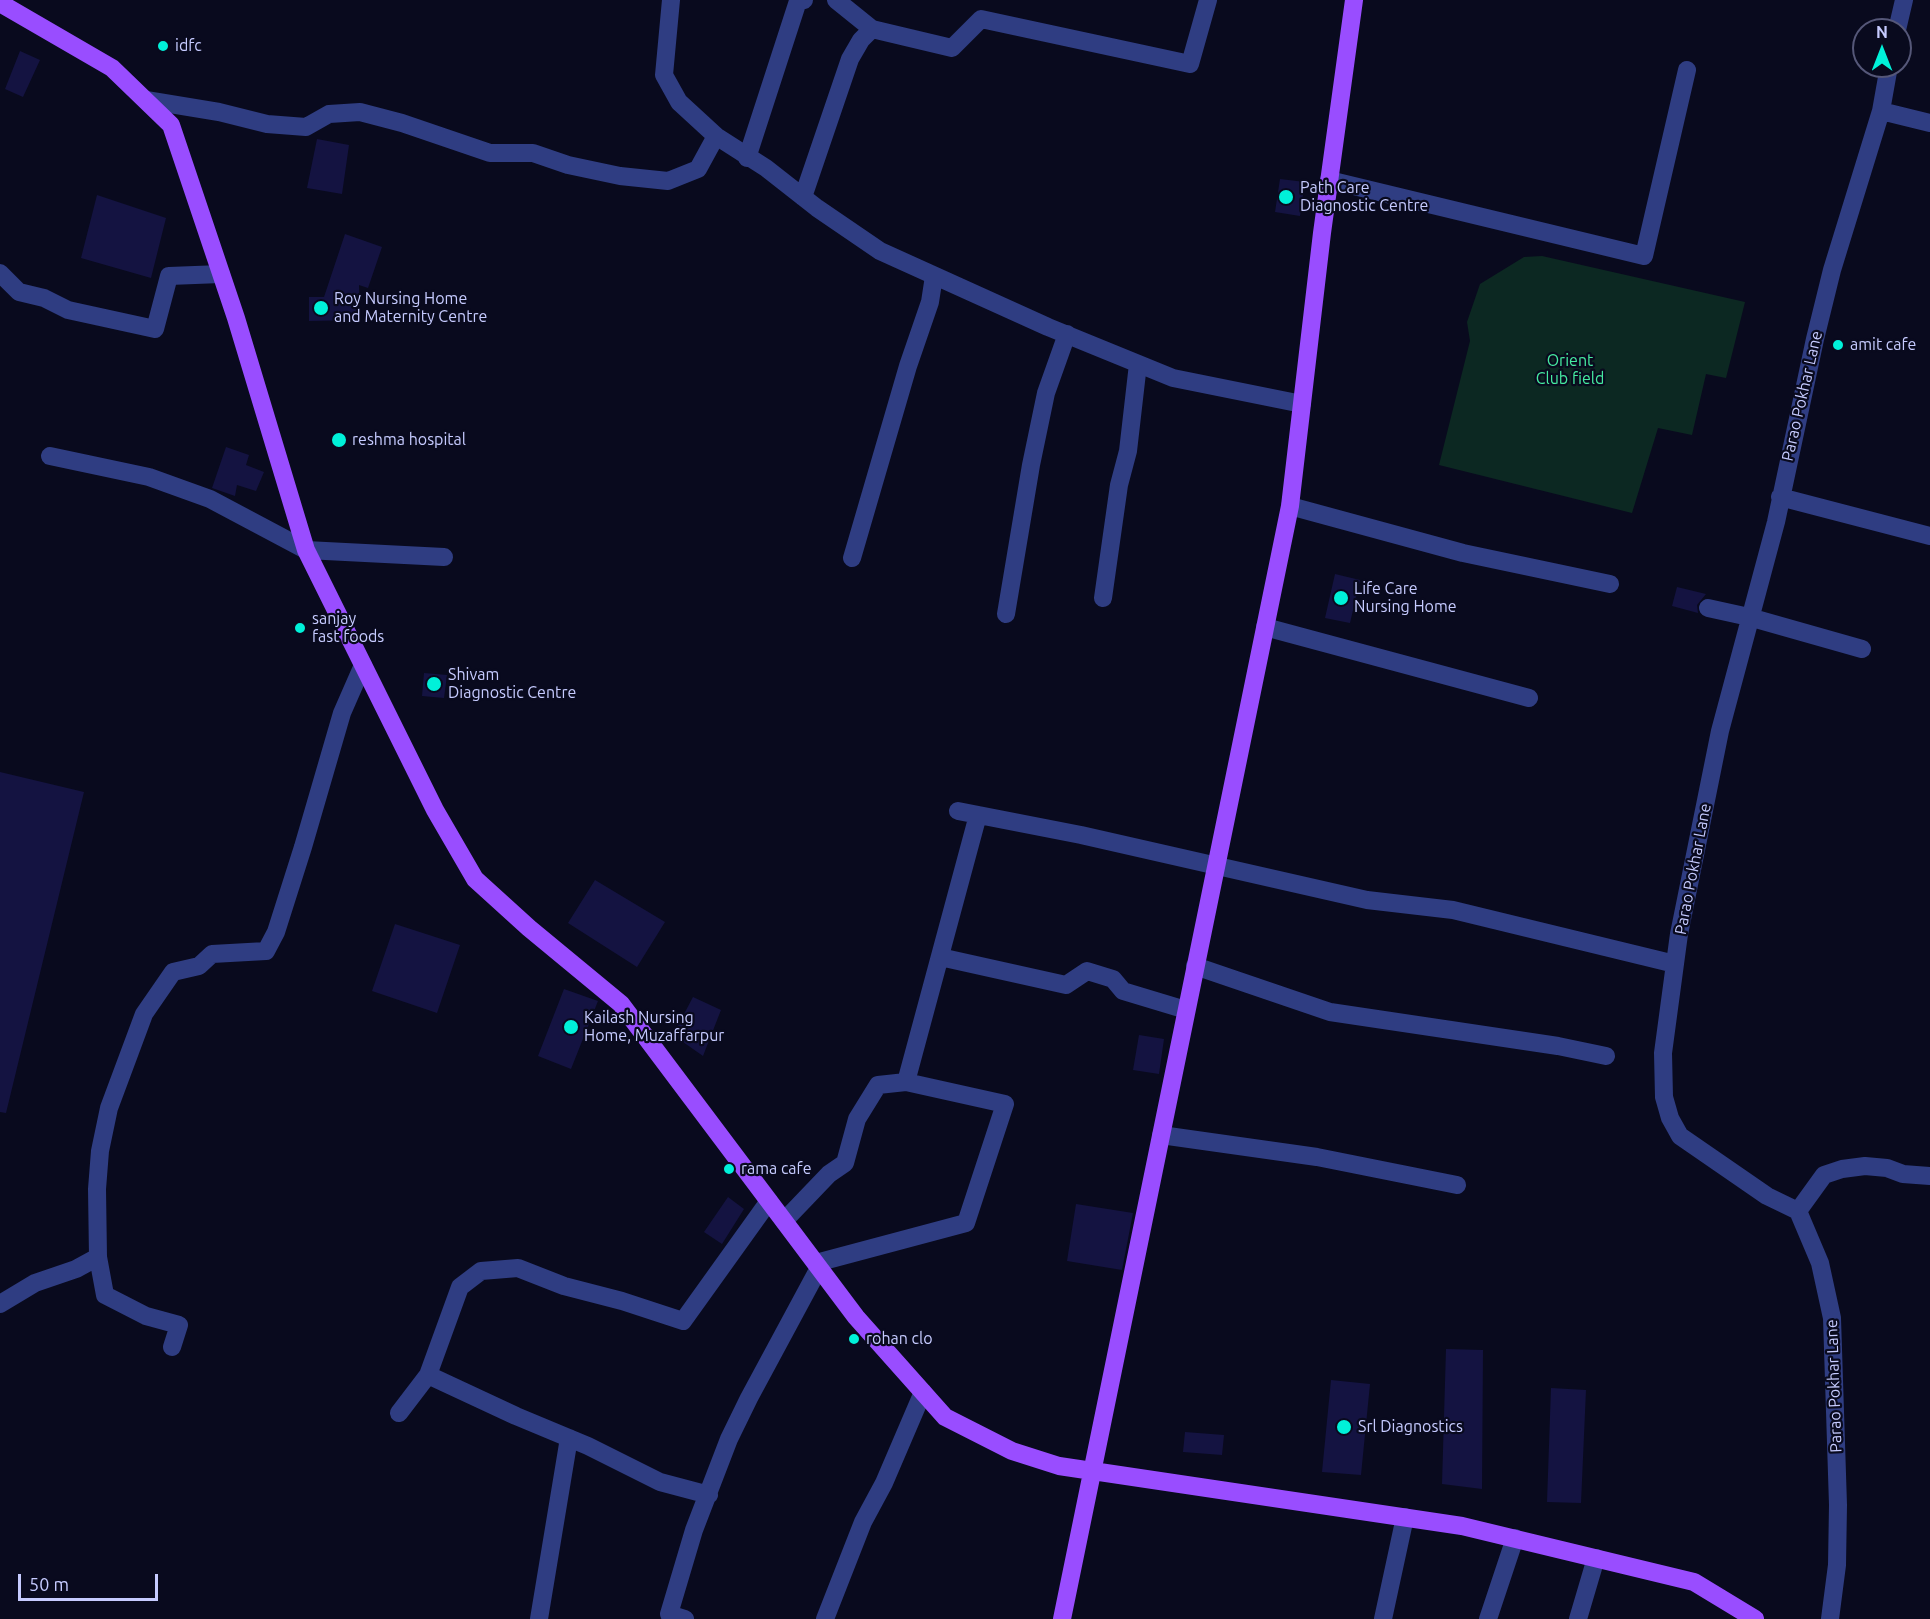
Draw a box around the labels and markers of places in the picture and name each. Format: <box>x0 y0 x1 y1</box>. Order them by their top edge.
place label: idfc <box>175 36 202 56</box>
marker: idfc <box>156 39 170 53</box>
place label: Path Care Diagnostic Centre <box>1300 178 1428 216</box>
marker: Path Care Diagnostic Centre <box>1277 188 1295 206</box>
place label: Roy Nursing Home and Maternity Centre <box>334 289 487 327</box>
marker: Roy Nursing Home and Maternity Centre <box>312 299 330 317</box>
place label: amit cafe <box>1850 335 1916 355</box>
marker: amit cafe <box>1831 338 1845 352</box>
place label: reshma hospital <box>352 430 466 450</box>
marker: reshma hospital <box>330 431 348 449</box>
place label: Life Care Nursing Home <box>1354 579 1457 617</box>
marker: Life Care Nursing Home <box>1332 589 1350 607</box>
place label: sanjay fast foods <box>312 609 384 647</box>
marker: sanjay fast foods <box>293 621 307 635</box>
place label: Shivam Diagnostic Centre <box>448 665 576 703</box>
marker: Shivam Diagnostic Centre <box>425 675 443 693</box>
place label: Kailash Nursing Home, Muzaffarpur <box>584 1008 724 1046</box>
marker: Kailash Nursing Home, Muzaffarpur <box>562 1018 580 1036</box>
place label: rama cafe <box>741 1159 811 1179</box>
marker: rama cafe <box>722 1162 736 1176</box>
place label: rohan clo <box>866 1329 933 1349</box>
marker: rohan clo <box>847 1332 861 1346</box>
place label: Srl Diagnostics <box>1358 1417 1463 1437</box>
marker: Srl Diagnostics <box>1335 1418 1353 1436</box>

